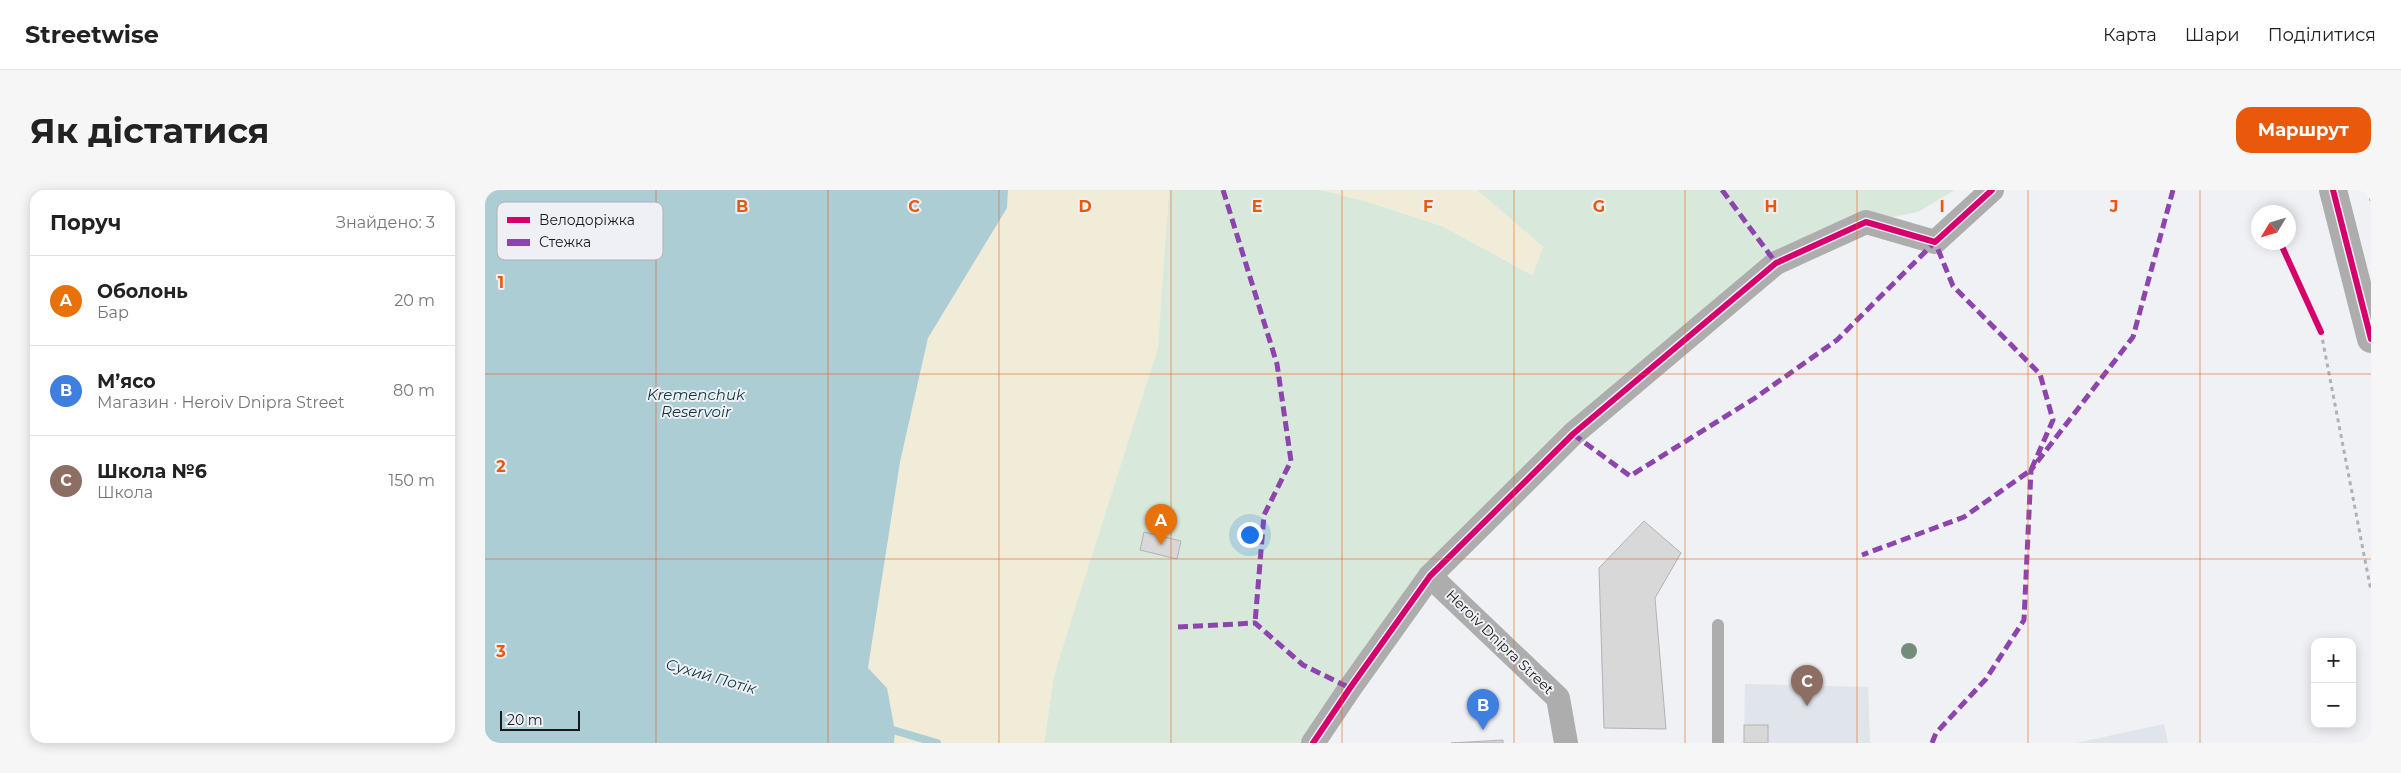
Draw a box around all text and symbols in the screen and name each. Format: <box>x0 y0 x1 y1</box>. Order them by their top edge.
text: Streetwise <box>25 20 159 49</box>
text: Карта <box>2103 24 2157 46</box>
text: Шари <box>2185 24 2240 46</box>
text: Поділитися <box>2268 24 2376 46</box>
button: Маршрут <box>2236 107 2371 153</box>
text: Як дістатися <box>30 109 270 152</box>
text: B <box>736 197 748 216</box>
text: C <box>908 197 920 216</box>
text: D <box>1078 197 1092 216</box>
text: E <box>1252 197 1262 216</box>
text: F <box>1423 197 1433 216</box>
text: G <box>1593 197 1605 216</box>
text: H <box>1765 197 1777 216</box>
text: I <box>1939 197 1945 216</box>
text: J <box>2109 197 2118 216</box>
legend <box>497 202 663 260</box>
north arrow <box>2251 205 2296 250</box>
text: Поруч <box>50 210 121 235</box>
text: Велодоріжка <box>539 211 635 229</box>
text: Знайдено: 3 <box>336 213 435 232</box>
text: Стежка <box>539 233 591 251</box>
text: 1 <box>498 273 504 292</box>
text: Оболонь <box>97 280 188 303</box>
text: A <box>60 291 72 310</box>
text: 20 m <box>394 291 435 310</box>
text: Бар <box>97 303 129 322</box>
text: М’ясо <box>97 370 156 393</box>
text: B <box>60 381 72 400</box>
text: 80 m <box>393 381 435 400</box>
water label: Kremenchuk Reservoir <box>647 385 746 421</box>
text: Магазин · Heroiv Dnipra Street <box>97 393 344 412</box>
text: 2 <box>496 457 506 476</box>
text: Школа №6 <box>97 460 207 483</box>
text: C <box>60 471 72 490</box>
text: 150 m <box>388 471 435 490</box>
text: Школа <box>97 483 153 502</box>
pin: A <box>1145 504 1177 545</box>
your location <box>1237 522 1263 548</box>
street label: Heroiv Dnipra Street <box>1442 586 1558 698</box>
map controls <box>2311 638 2356 728</box>
button: + <box>2311 638 2356 683</box>
text: 3 <box>495 642 506 661</box>
water label: Сухий Потік <box>664 654 760 698</box>
pin: C <box>1791 665 1823 706</box>
button: − <box>2311 683 2356 728</box>
pin: B <box>1467 689 1499 730</box>
scale bar <box>500 708 580 731</box>
text: 20 m <box>507 711 543 729</box>

